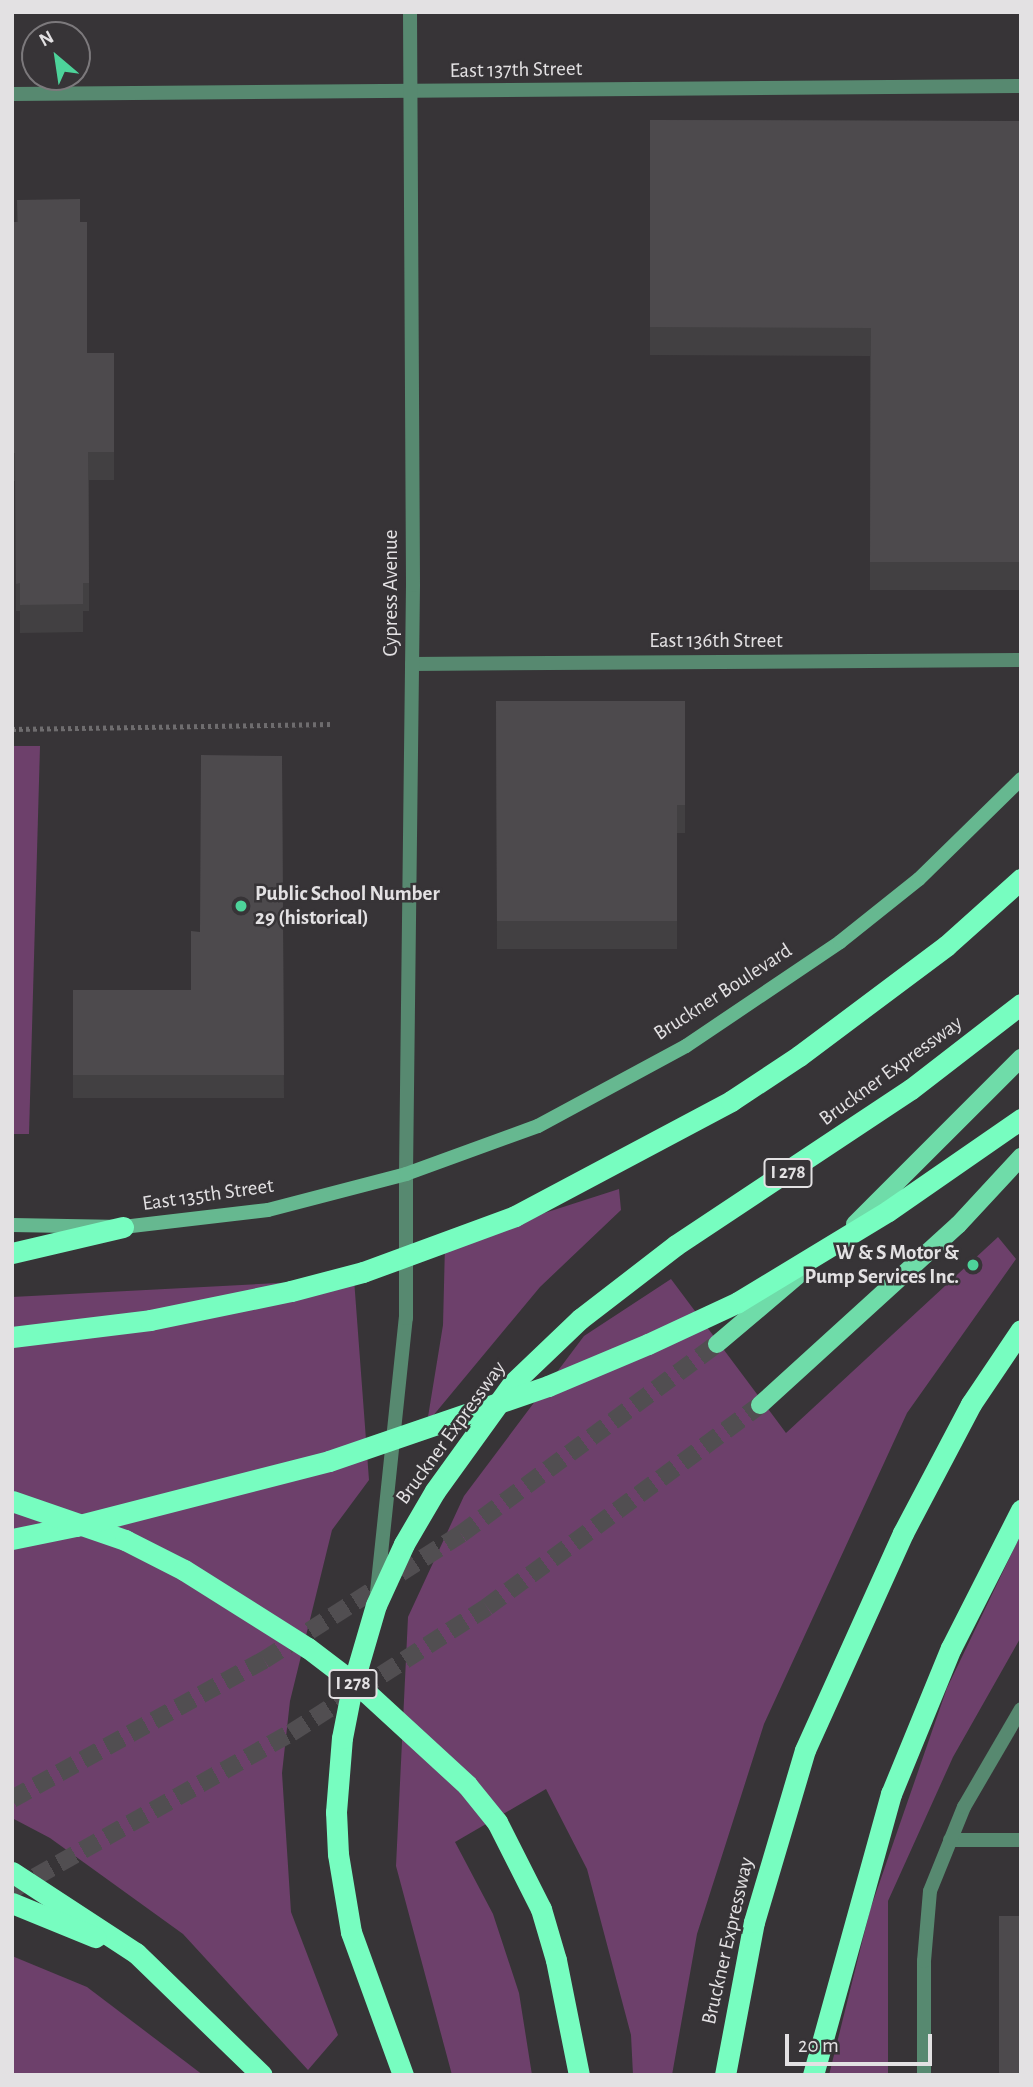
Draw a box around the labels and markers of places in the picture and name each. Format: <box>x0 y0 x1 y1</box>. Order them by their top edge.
place label: Public School Number 29 (historical) <box>255 881 440 931</box>
marker: Public School Number 29 (historical) <box>233 898 249 914</box>
place label: W & S Motor & Pump Services Inc. <box>805 1240 959 1290</box>
marker: W & S Motor & Pump Services Inc. <box>965 1257 981 1273</box>

